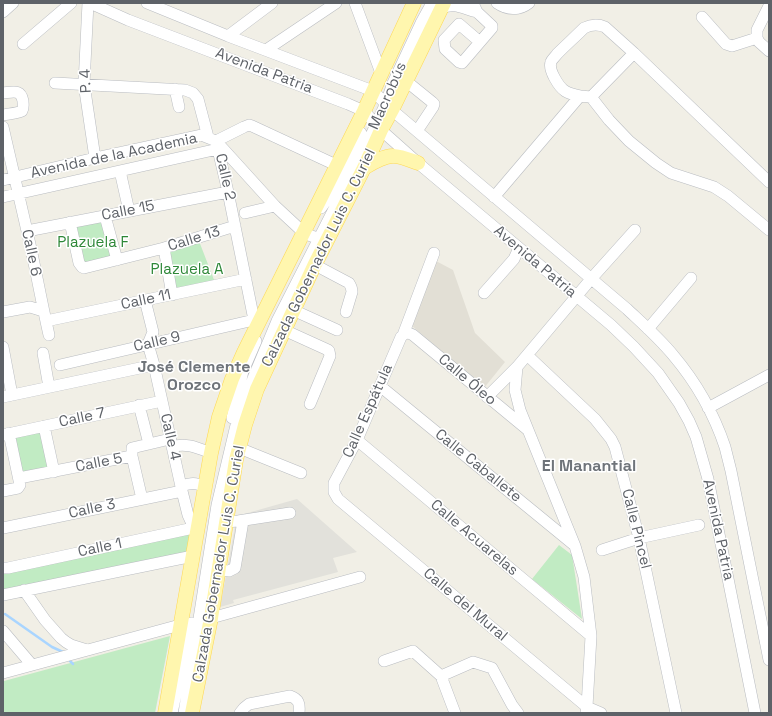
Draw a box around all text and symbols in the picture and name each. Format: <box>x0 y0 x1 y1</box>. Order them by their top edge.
street label: Avenida Patria <box>213 44 315 98</box>
street label: Macrobús <box>365 60 411 132</box>
street label: P. 4 <box>76 68 96 94</box>
street label: Avenida de la Academia <box>29 130 199 182</box>
street label: Calzada Gobernador Luis C. Curiel <box>258 146 380 370</box>
street label: Calle 2 <box>211 152 239 202</box>
street label: Calle 15 <box>100 197 156 225</box>
street label: Avenida Patria <box>490 222 580 302</box>
street label: Calle 13 <box>166 223 222 255</box>
street label: Calle 6 <box>17 228 45 278</box>
park label: Plazuela F <box>57 234 129 252</box>
park label: Plazuela A <box>151 261 223 279</box>
street label: Calle 11 <box>119 286 173 314</box>
street label: Calle 9 <box>132 328 182 356</box>
street label: Calle Óleo <box>434 351 500 409</box>
district label: José Clemente Orozco <box>137 358 251 396</box>
street label: Calle Espátula <box>339 361 397 461</box>
street label: Calle 7 <box>57 404 107 432</box>
street label: Calle 4 <box>156 412 184 462</box>
street label: Calle Caballete <box>431 426 525 506</box>
street label: Calzada Gobernador Luis C. Curiel <box>189 444 249 684</box>
street label: Calle 5 <box>74 450 124 476</box>
district label: El Manantial <box>542 457 636 477</box>
street label: Avenida Patria <box>699 478 737 582</box>
street label: Calle Pincel <box>617 487 655 571</box>
street label: Calle 3 <box>67 495 117 523</box>
street label: Calle Acuarelas <box>426 496 522 580</box>
street label: Calle 1 <box>76 535 124 561</box>
street label: Calle del Mural <box>419 565 511 645</box>

